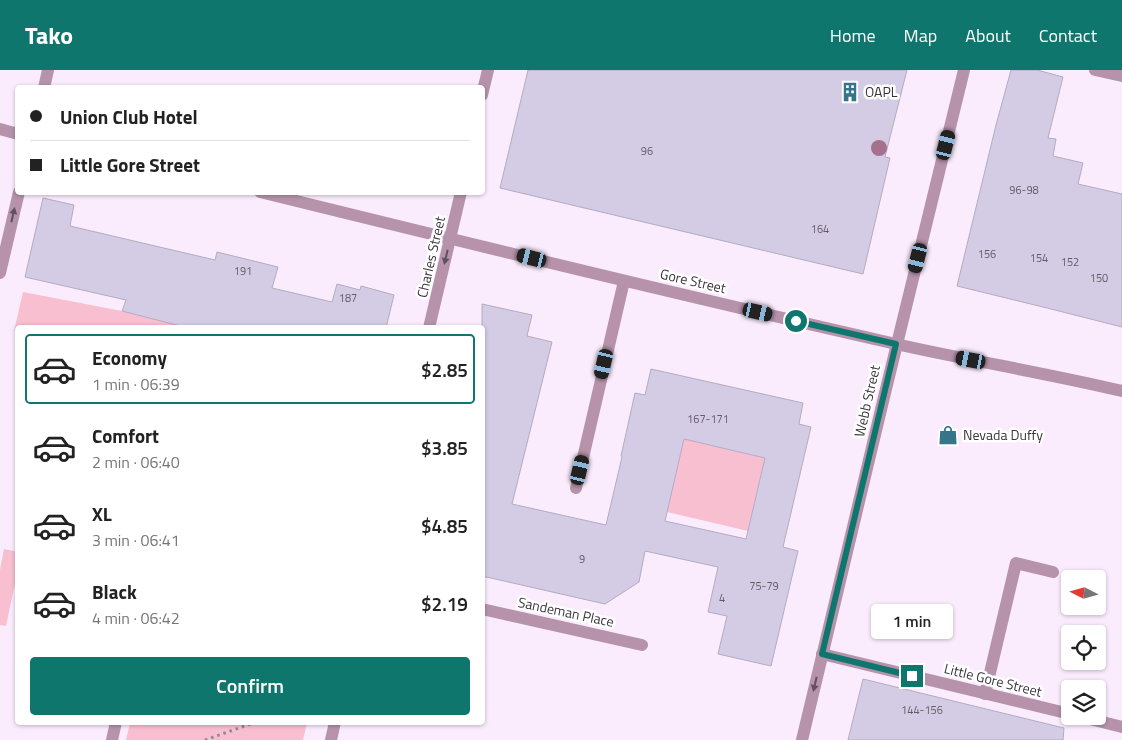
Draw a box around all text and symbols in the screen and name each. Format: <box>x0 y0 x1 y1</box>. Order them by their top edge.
text: Tako <box>25 17 73 53</box>
text: Home <box>830 22 876 49</box>
text: Map <box>904 22 937 49</box>
text: About <box>965 22 1011 49</box>
text: Contact <box>1039 22 1097 49</box>
building icon: OAPL <box>839 81 861 103</box>
place label: OAPL <box>865 81 898 102</box>
text: Union Club Hotel <box>60 102 198 131</box>
car <box>935 129 956 161</box>
house number: 96 <box>641 143 653 159</box>
text: Little Gore Street <box>60 150 200 179</box>
house number: 96-98 <box>1009 182 1039 198</box>
one-way arrow <box>9 208 17 223</box>
street label: Charles Street <box>411 214 450 300</box>
house number: 164 <box>811 221 829 237</box>
car <box>907 242 928 274</box>
house number: 156 <box>978 246 996 262</box>
car <box>515 247 548 269</box>
one-way arrow <box>442 250 450 265</box>
house number: 154 <box>1030 250 1048 266</box>
house number: 152 <box>1061 254 1079 270</box>
house number: 191 <box>234 263 252 279</box>
street label: Gore Street <box>658 263 728 298</box>
house number: 150 <box>1090 270 1108 286</box>
house number: 187 <box>339 290 357 306</box>
car <box>741 301 774 323</box>
route start <box>785 310 807 332</box>
text: Economy <box>92 343 167 372</box>
icon: car <box>32 347 77 392</box>
car <box>593 348 614 380</box>
car <box>954 350 987 370</box>
text: $2.85 <box>421 355 468 384</box>
street label: Webb Street <box>848 363 885 439</box>
text: 1 min · 06:39 <box>92 372 180 396</box>
house number: 167-171 <box>687 411 729 427</box>
text: Comfort <box>92 421 159 450</box>
shop icon: Nevada Duffy <box>937 424 959 446</box>
place label: Nevada Duffy <box>963 424 1043 445</box>
icon: car <box>32 425 77 470</box>
text: $3.85 <box>421 433 468 462</box>
text: 2 min · 06:40 <box>92 450 180 474</box>
car <box>569 454 590 486</box>
text: XL <box>92 499 112 528</box>
icon: car <box>32 503 77 548</box>
text: $4.85 <box>421 511 468 540</box>
text: 3 min · 06:41 <box>92 528 180 552</box>
house number: 9 <box>579 551 585 567</box>
north arrow <box>1061 570 1106 615</box>
map controls <box>1061 570 1106 725</box>
text: Black <box>92 577 137 606</box>
house number: 75-79 <box>749 578 779 594</box>
icon: car <box>32 581 77 626</box>
text: $2.19 <box>421 589 468 618</box>
house number: 4 <box>719 590 725 606</box>
street label: Sandeman Place <box>516 591 616 632</box>
callout: 1 min <box>871 604 953 638</box>
text: 4 min · 06:42 <box>92 606 180 630</box>
text: 1 min <box>893 609 931 633</box>
button: locate <box>1061 625 1106 670</box>
button: Confirm <box>30 657 470 715</box>
street label: Little Gore Street <box>942 657 1044 702</box>
route end <box>901 665 923 687</box>
one-way arrow <box>811 677 819 692</box>
button: layers <box>1061 680 1106 725</box>
house number: 144-156 <box>901 702 943 718</box>

